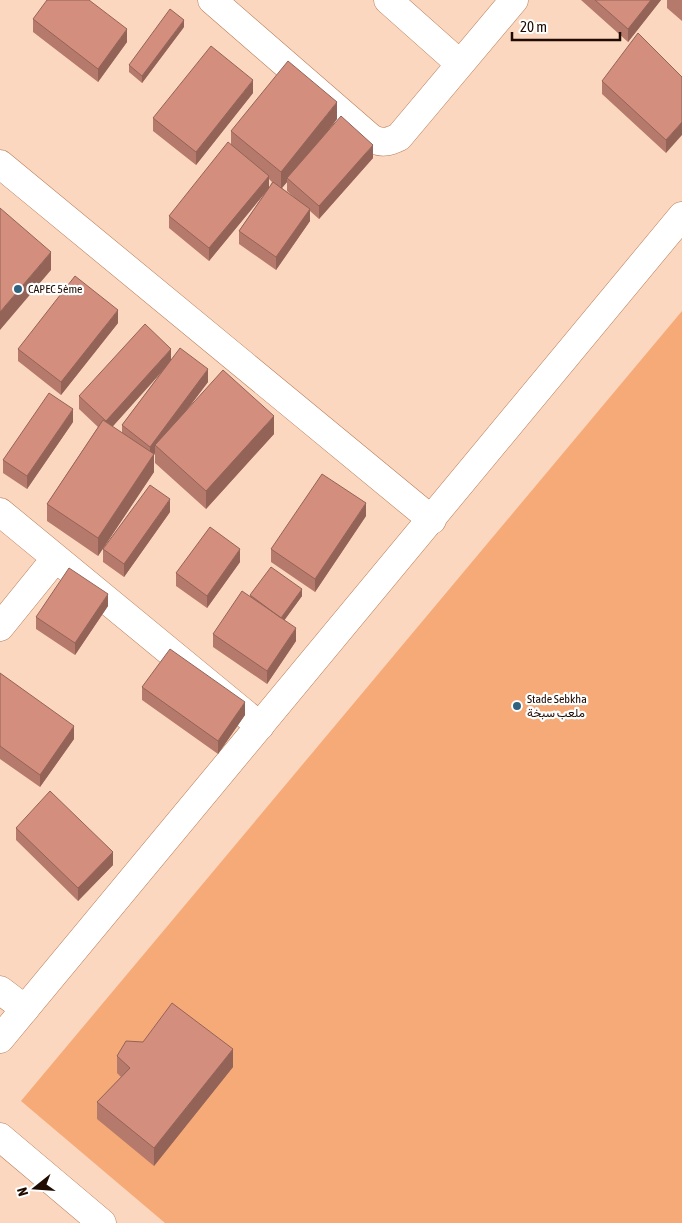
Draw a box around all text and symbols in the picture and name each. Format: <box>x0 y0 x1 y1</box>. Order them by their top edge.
scale bar <box>512 10 620 42</box>
text: 20 m <box>520 18 547 35</box>
place label: CAPEC 5ème <box>28 282 83 296</box>
marker: CAPEC 5ème <box>12 283 24 295</box>
place label: Stade Sebkha ملعب سبخة <box>527 692 587 720</box>
marker: Stade Sebkha ملعب سبخة <box>511 700 523 712</box>
north arrow <box>10 1163 60 1213</box>
text: N <box>14 1186 31 1198</box>

